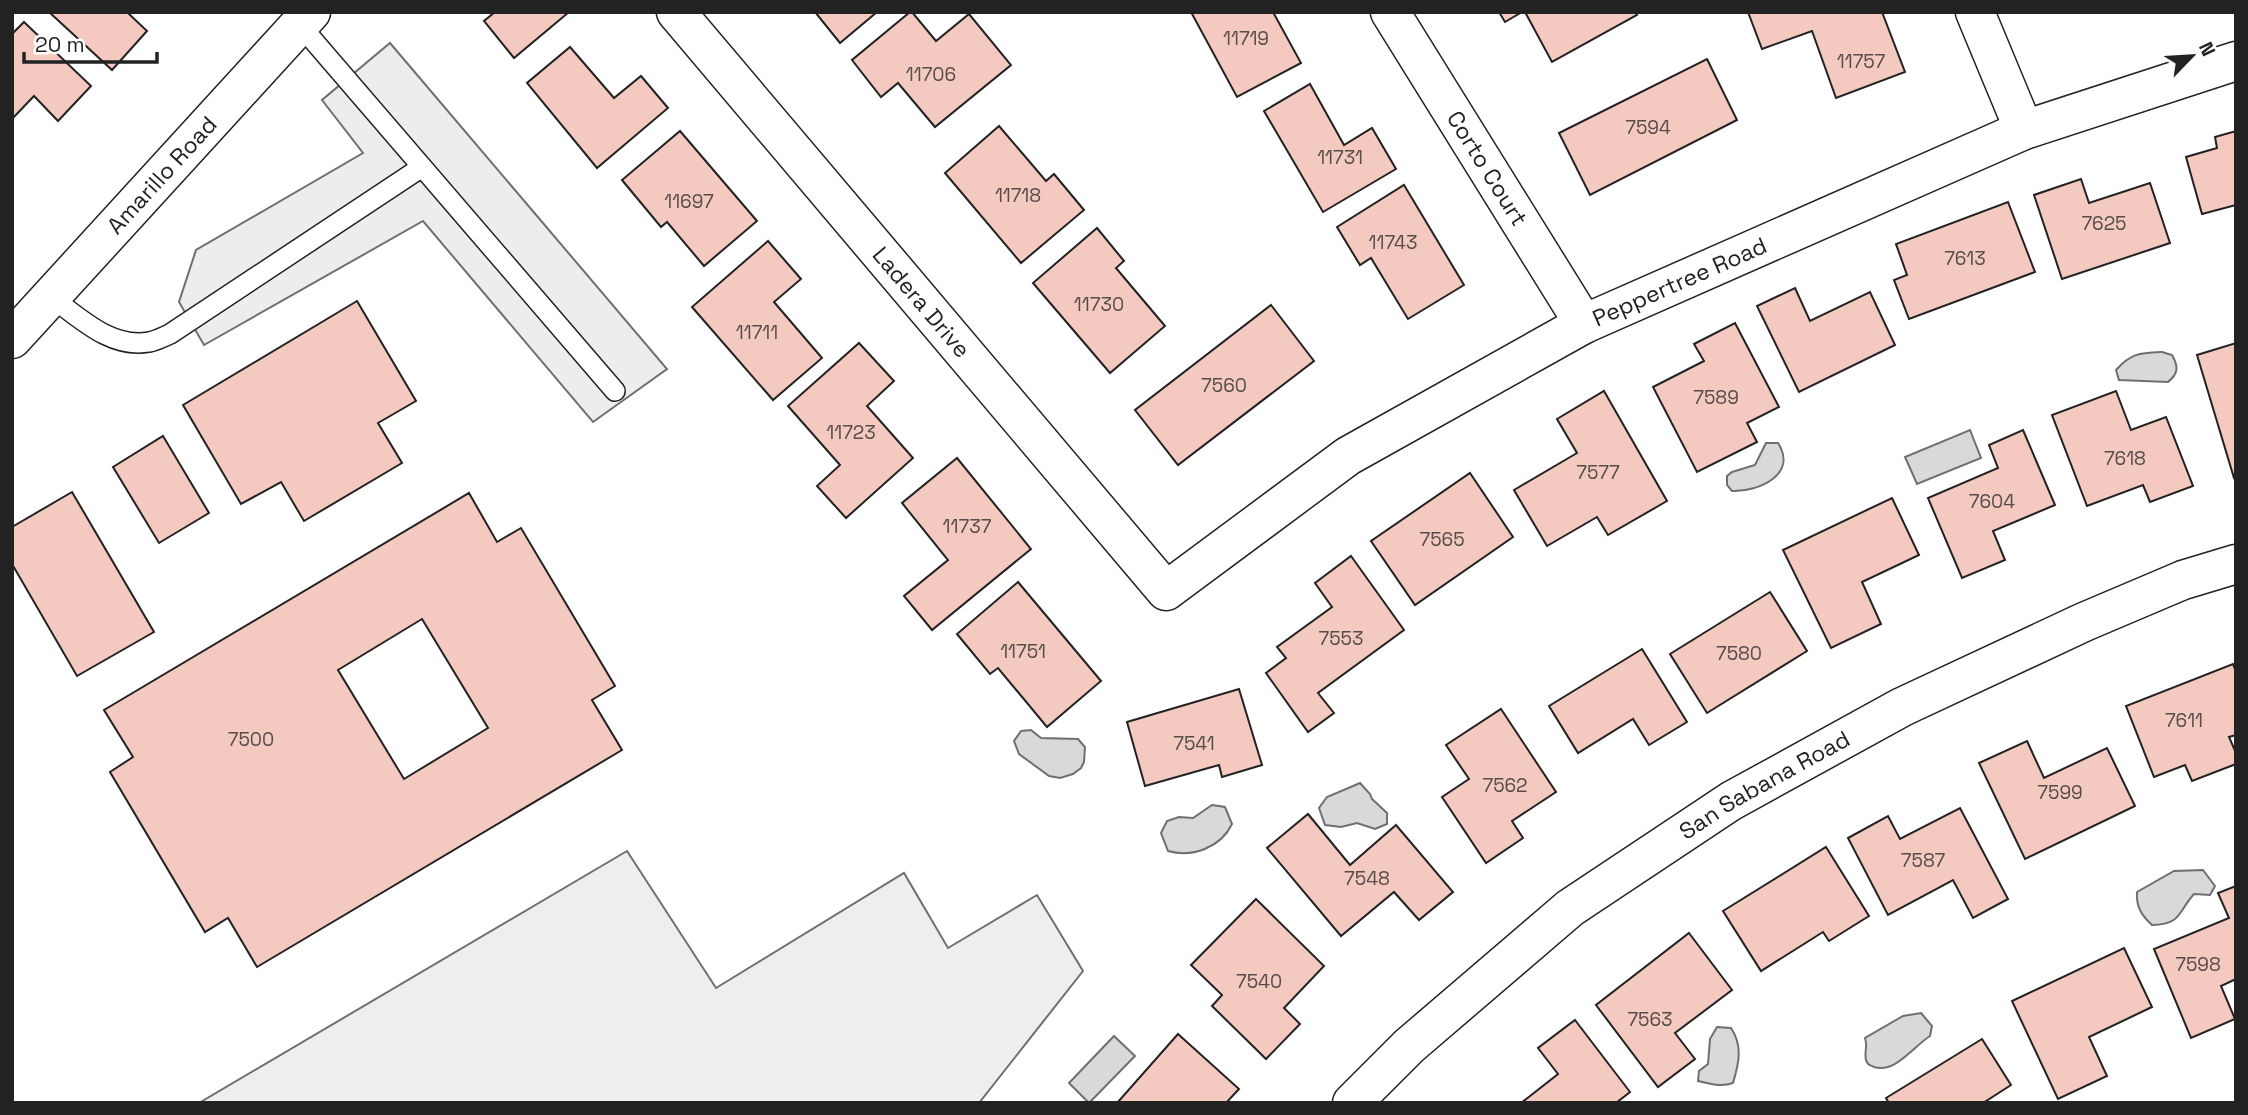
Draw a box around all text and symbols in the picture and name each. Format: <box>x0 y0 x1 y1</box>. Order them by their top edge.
scale bar <box>24 21 158 65</box>
north arrow <box>2157 21 2227 91</box>
house number: 11719 <box>1223 26 1269 51</box>
text: 20 m <box>35 31 85 58</box>
text: N <box>2193 38 2221 60</box>
house number: 11757 <box>1837 49 1886 74</box>
house number: 11706 <box>906 62 956 87</box>
street label: Corto Court <box>1440 105 1534 232</box>
street label: Amarillo Road <box>100 110 223 241</box>
house number: 7594 <box>1625 115 1671 140</box>
house number: 11731 <box>1317 145 1363 170</box>
house number: 11718 <box>995 183 1041 208</box>
house number: 11697 <box>664 189 714 214</box>
house number: 7625 <box>2082 211 2126 236</box>
house number: 11743 <box>1369 230 1417 255</box>
street label: Peppertree Road <box>1588 230 1771 333</box>
street label: Ladera Drive <box>866 240 977 364</box>
house number: 7613 <box>1944 246 1986 271</box>
house number: 11730 <box>1074 292 1124 317</box>
house number: 11711 <box>736 320 778 345</box>
house number: 7560 <box>1201 373 1247 398</box>
house number: 7589 <box>1693 385 1739 410</box>
house number: 11723 <box>826 420 876 445</box>
house number: 7618 <box>2104 446 2146 471</box>
house number: 7577 <box>1576 460 1620 485</box>
house number: 7604 <box>1969 489 2015 514</box>
house number: 11737 <box>943 514 992 539</box>
house number: 7565 <box>1419 527 1465 552</box>
house number: 7553 <box>1319 626 1363 651</box>
house number: 11751 <box>1000 639 1046 664</box>
house number: 7580 <box>1716 641 1762 666</box>
house number: 7611 <box>2165 708 2203 733</box>
street label: San Sabana Road <box>1673 724 1855 846</box>
house number: 7500 <box>228 727 274 752</box>
house number: 7541 <box>1173 731 1215 756</box>
house number: 7562 <box>1482 773 1528 798</box>
house number: 7599 <box>2037 780 2083 805</box>
house number: 7587 <box>1901 848 1945 873</box>
house number: 7548 <box>1344 866 1390 891</box>
house number: 7598 <box>2175 952 2221 977</box>
house number: 7540 <box>1236 969 1282 994</box>
house number: 7563 <box>1627 1007 1673 1032</box>

